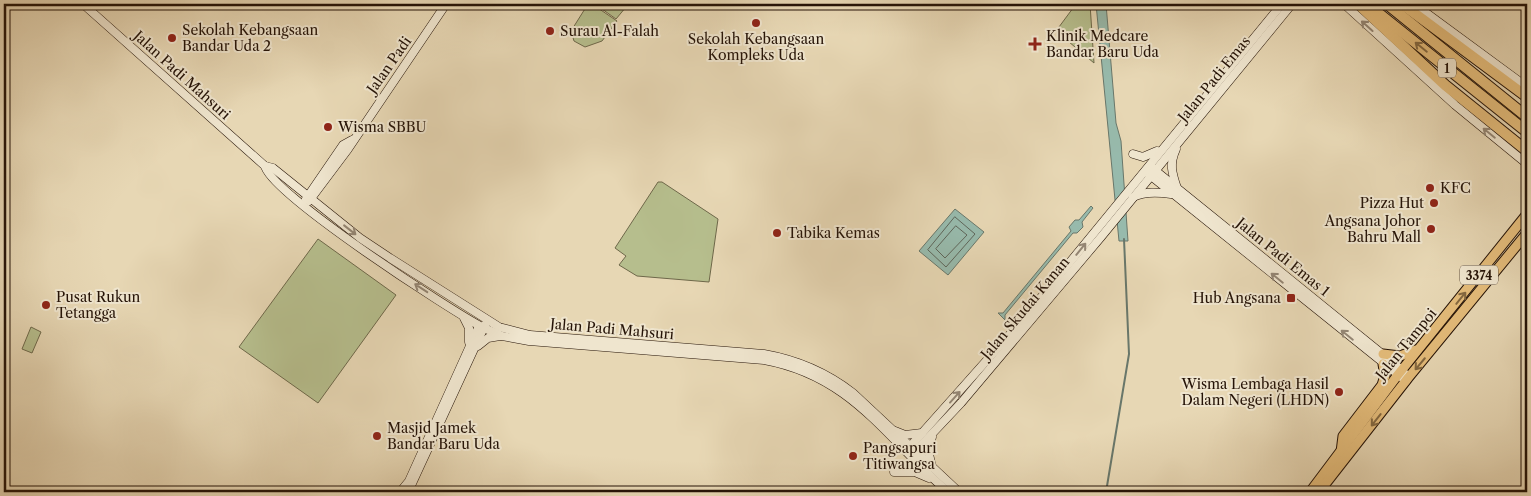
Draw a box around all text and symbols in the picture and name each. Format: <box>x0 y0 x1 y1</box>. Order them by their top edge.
marker: Sekolah Kebangsaan Kompleks Uda <box>750 17 762 29</box>
one-way arrow <box>1361 20 1374 32</box>
place label: Sekolah Kebangsaan Bandar Uda 2 <box>182 21 319 55</box>
place label: Surau Al-Falah <box>560 22 659 40</box>
street label: Jalan Padi Mahsuri <box>128 25 234 123</box>
marker: Surau Al-Falah <box>544 25 556 37</box>
place label: Klinik Medcare Bandar Baru Uda <box>1046 27 1160 61</box>
place label: Sekolah Kebangsaan Kompleks Uda <box>688 30 824 64</box>
marker: Sekolah Kebangsaan Bandar Uda 2 <box>166 32 178 44</box>
street label: Jalan Padi Emas <box>1173 32 1254 127</box>
street label: Jalan Padi <box>362 33 415 99</box>
marker: Klinik Medcare Bandar Baru Uda <box>1028 37 1042 51</box>
one-way arrow <box>1415 41 1428 52</box>
road number: 1 <box>1438 58 1456 78</box>
place label: Wisma SBBU <box>337 118 426 136</box>
marker: Wisma SBBU <box>322 121 334 133</box>
one-way arrow <box>1483 128 1496 139</box>
place label: KFC <box>1440 179 1471 197</box>
marker: KFC <box>1424 182 1436 194</box>
place label: Pizza Hut <box>1360 194 1424 212</box>
marker: Pizza Hut <box>1428 197 1440 209</box>
place label: Angsana Johor Bahru Mall <box>1324 212 1421 246</box>
street label: Jalan Padi Emas 1 <box>1231 213 1333 300</box>
marker: Angsana Johor Bahru Mall <box>1425 223 1437 235</box>
one-way arrow <box>343 224 356 235</box>
place label: Tabika Kemas <box>787 224 880 242</box>
marker: Tabika Kemas <box>771 227 783 239</box>
one-way arrow <box>1076 242 1087 255</box>
street label: Jalan Skudai Kanan <box>976 253 1073 364</box>
road number: 3374 <box>1460 266 1498 284</box>
one-way arrow <box>1271 273 1284 284</box>
one-way arrow <box>414 283 428 293</box>
place label: Pusat Rukun Tetangga <box>56 288 141 322</box>
place label: Hub Angsana <box>1193 289 1282 307</box>
marker: Hub Angsana <box>1285 292 1297 304</box>
one-way arrow <box>1455 292 1466 305</box>
marker: Pusat Rukun Tetangga <box>40 299 52 311</box>
street label: Jalan Tampoi <box>1370 305 1440 385</box>
street label: Jalan Padi Mahsuri <box>547 314 675 343</box>
one-way arrow <box>1340 329 1353 340</box>
one-way arrow <box>1415 357 1426 370</box>
place label: Wisma Lembaga Hasil Dalam Negeri (LHDN) <box>1180 375 1329 409</box>
marker: Wisma Lembaga Hasil Dalam Negeri (LHDN) <box>1333 386 1345 398</box>
one-way arrow <box>949 390 961 403</box>
one-way arrow <box>1370 413 1381 426</box>
place label: Masjid Jamek Bandar Baru Uda <box>387 419 501 453</box>
marker: Masjid Jamek Bandar Baru Uda <box>371 430 383 442</box>
place label: Pangsapuri Titiwangsa <box>863 439 936 473</box>
marker: Pangsapuri Titiwangsa <box>847 450 859 462</box>

